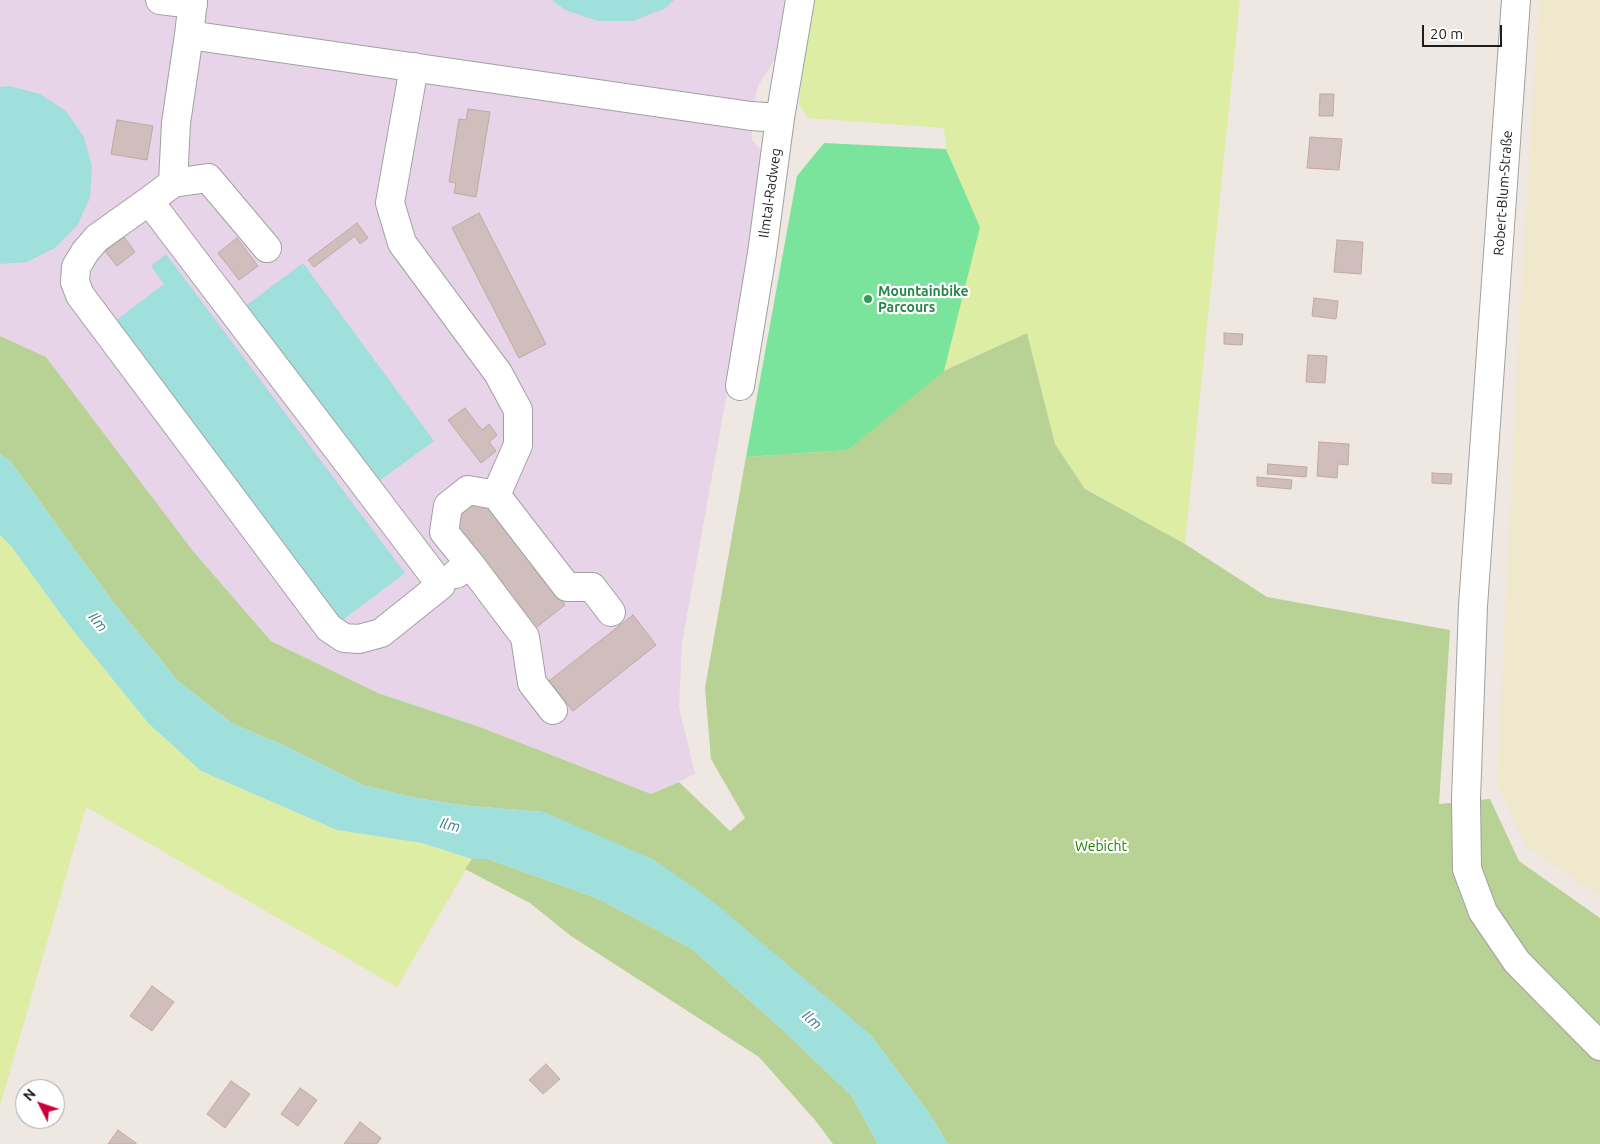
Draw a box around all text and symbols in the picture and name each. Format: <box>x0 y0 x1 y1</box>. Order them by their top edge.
scale bar <box>1425 15 1505 47</box>
text: 20 m <box>1430 25 1463 42</box>
street label: Robert-Blum-Straße <box>1490 130 1516 256</box>
street label: Ilmtal-Radweg <box>755 147 785 239</box>
place label: Mountainbike Parcours <box>878 283 969 316</box>
marker: Mountainbike Parcours <box>862 293 874 305</box>
water label: Ilm <box>85 608 111 636</box>
water label: Ilm <box>438 814 462 836</box>
park label: Webicht <box>1075 838 1127 854</box>
water label: Ilm <box>798 1006 826 1034</box>
north arrow <box>15 1079 65 1129</box>
text: N <box>20 1086 39 1104</box>

